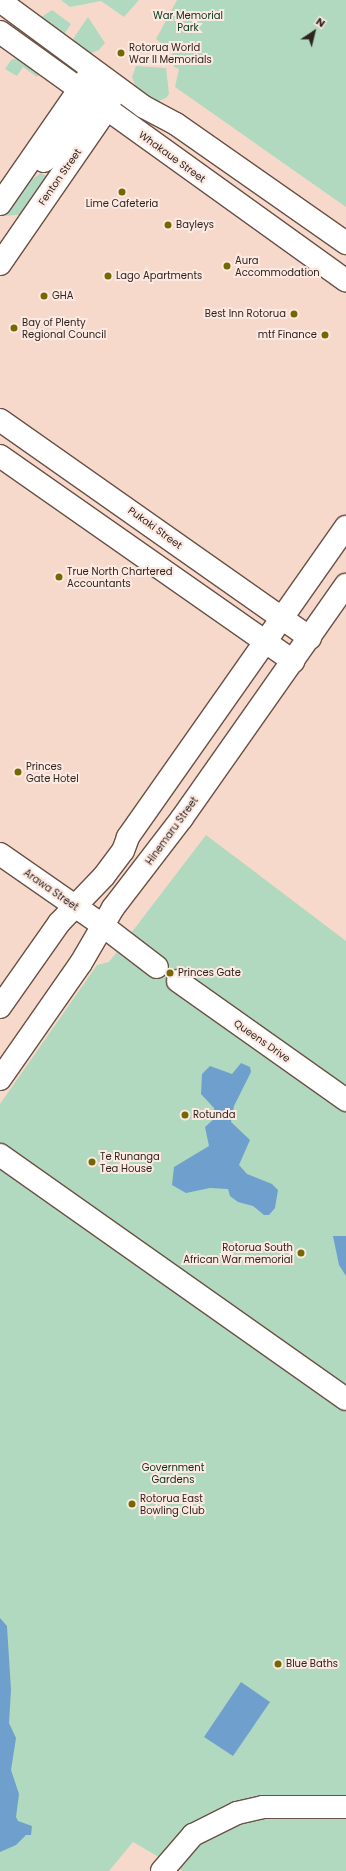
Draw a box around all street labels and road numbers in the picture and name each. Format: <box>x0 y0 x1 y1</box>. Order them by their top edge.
street label: Whakaue Street <box>136 129 208 185</box>
street label: Fenton Street <box>36 147 84 207</box>
street label: Pukaki Street <box>126 504 184 552</box>
street label: Hinemaru Street <box>143 795 201 867</box>
street label: Arawa Street <box>21 867 81 913</box>
street label: Queens Drive <box>232 1017 292 1065</box>

